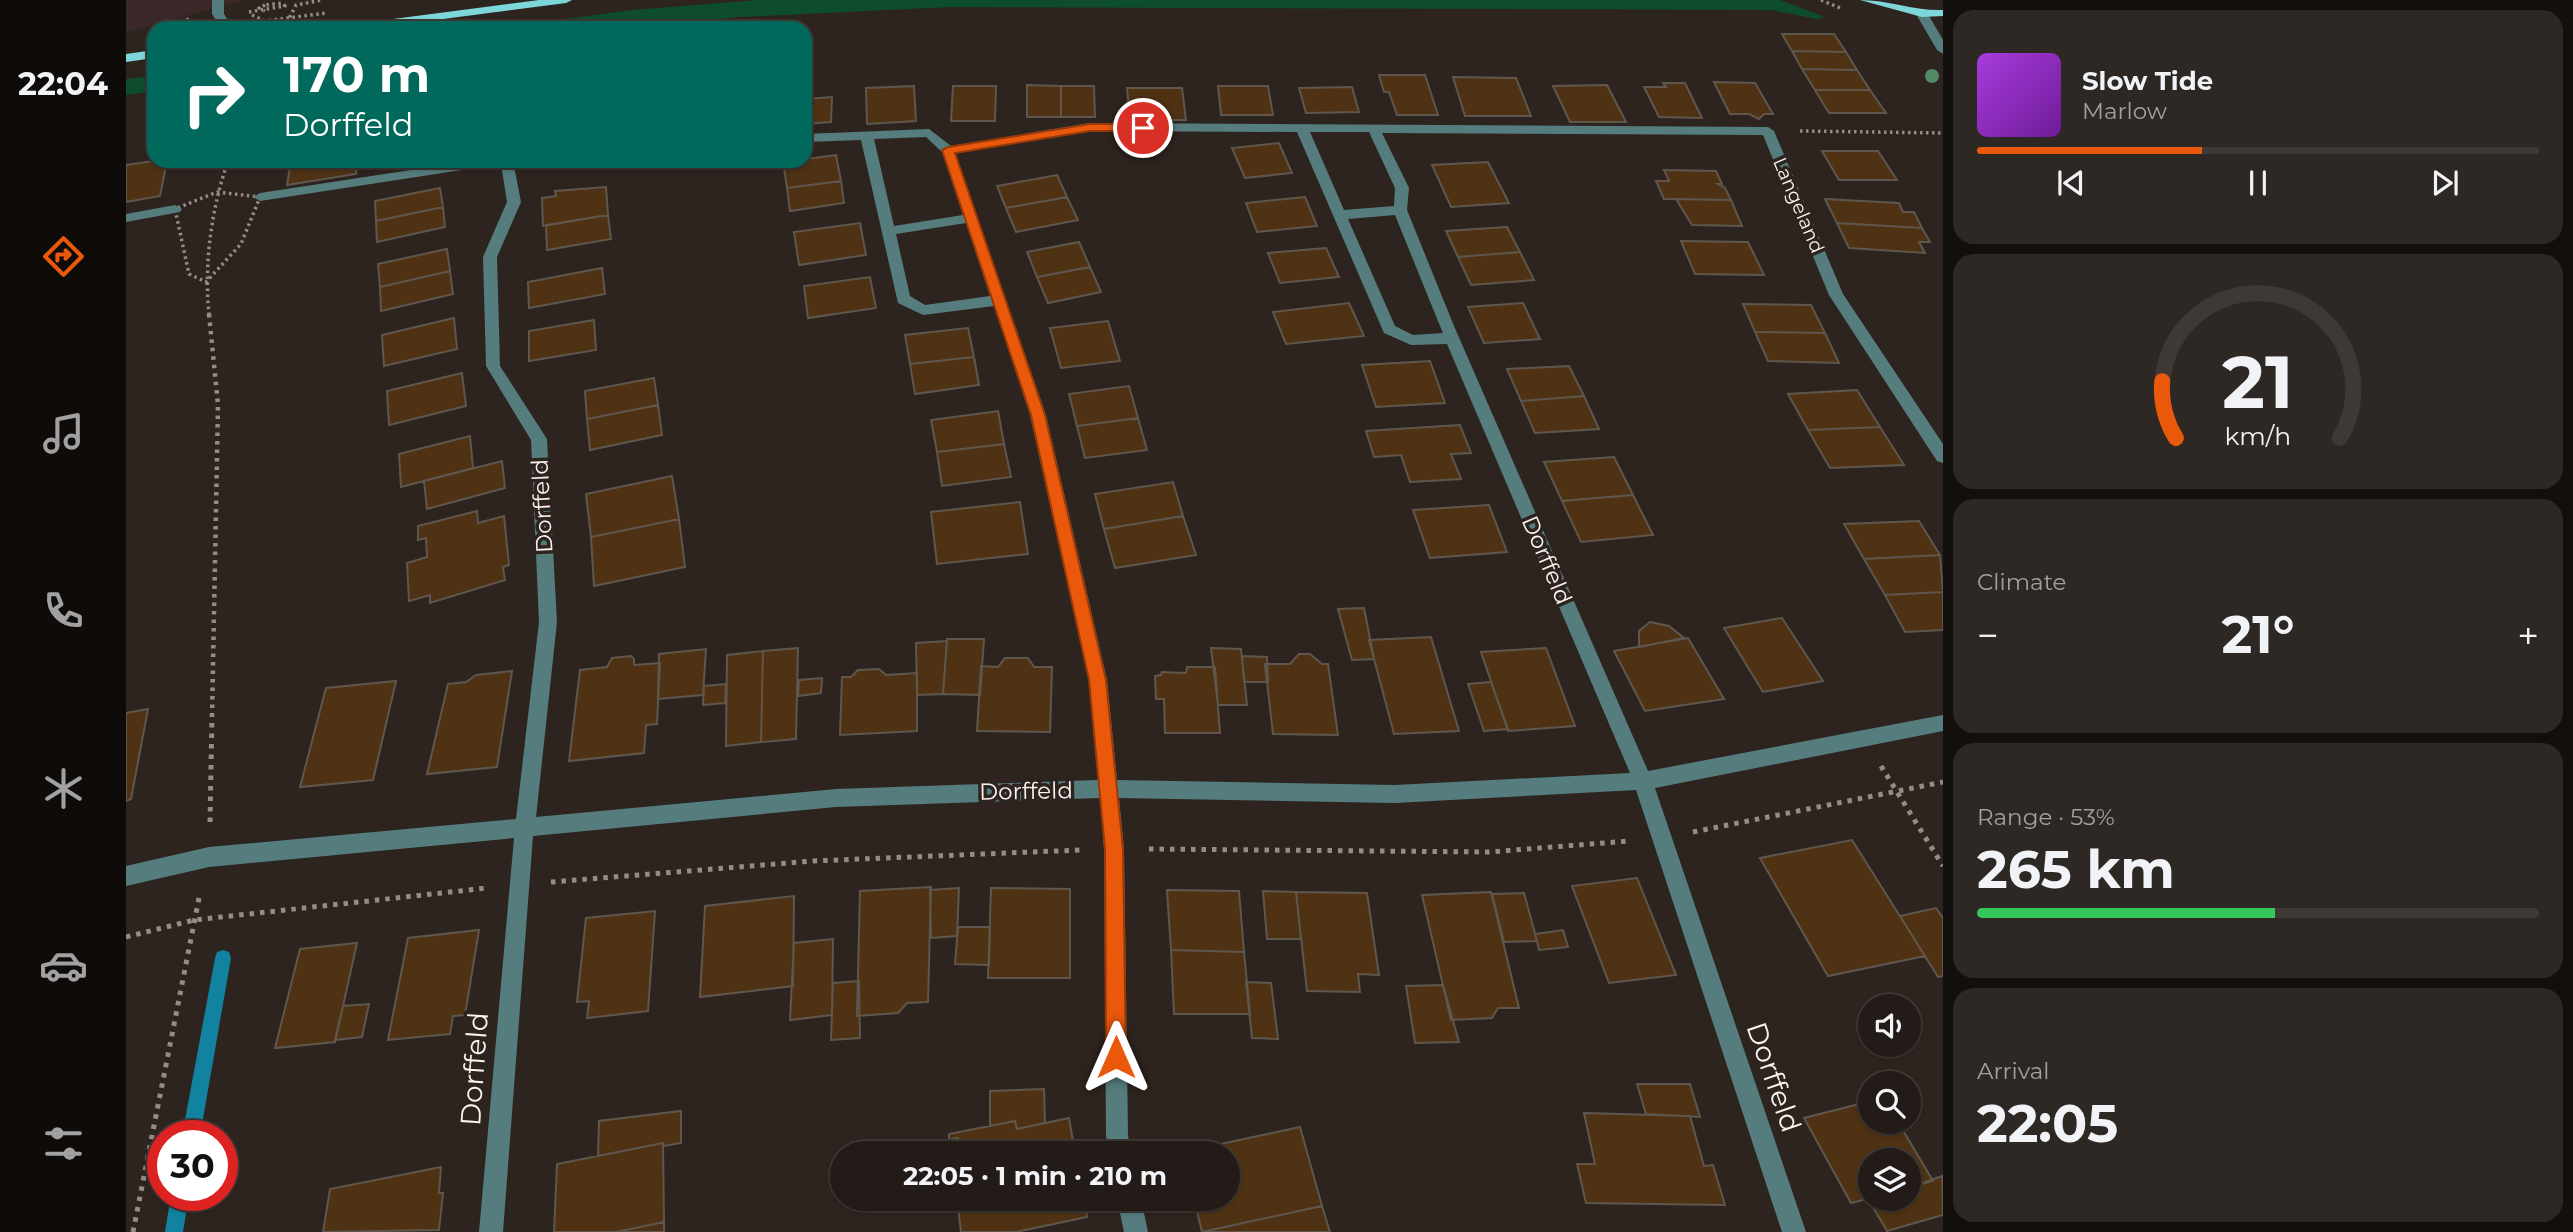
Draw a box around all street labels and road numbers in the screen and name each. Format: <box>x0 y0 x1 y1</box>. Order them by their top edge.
street label: Langeland <box>1768 154 1829 257</box>
street label: Dorffeld <box>526 458 558 554</box>
street label: Dorffeld <box>1516 511 1578 609</box>
street label: Dorffeld <box>979 776 1073 806</box>
street label: Dorffeld <box>453 1011 495 1127</box>
street label: Dorffeld <box>1739 1018 1809 1136</box>

